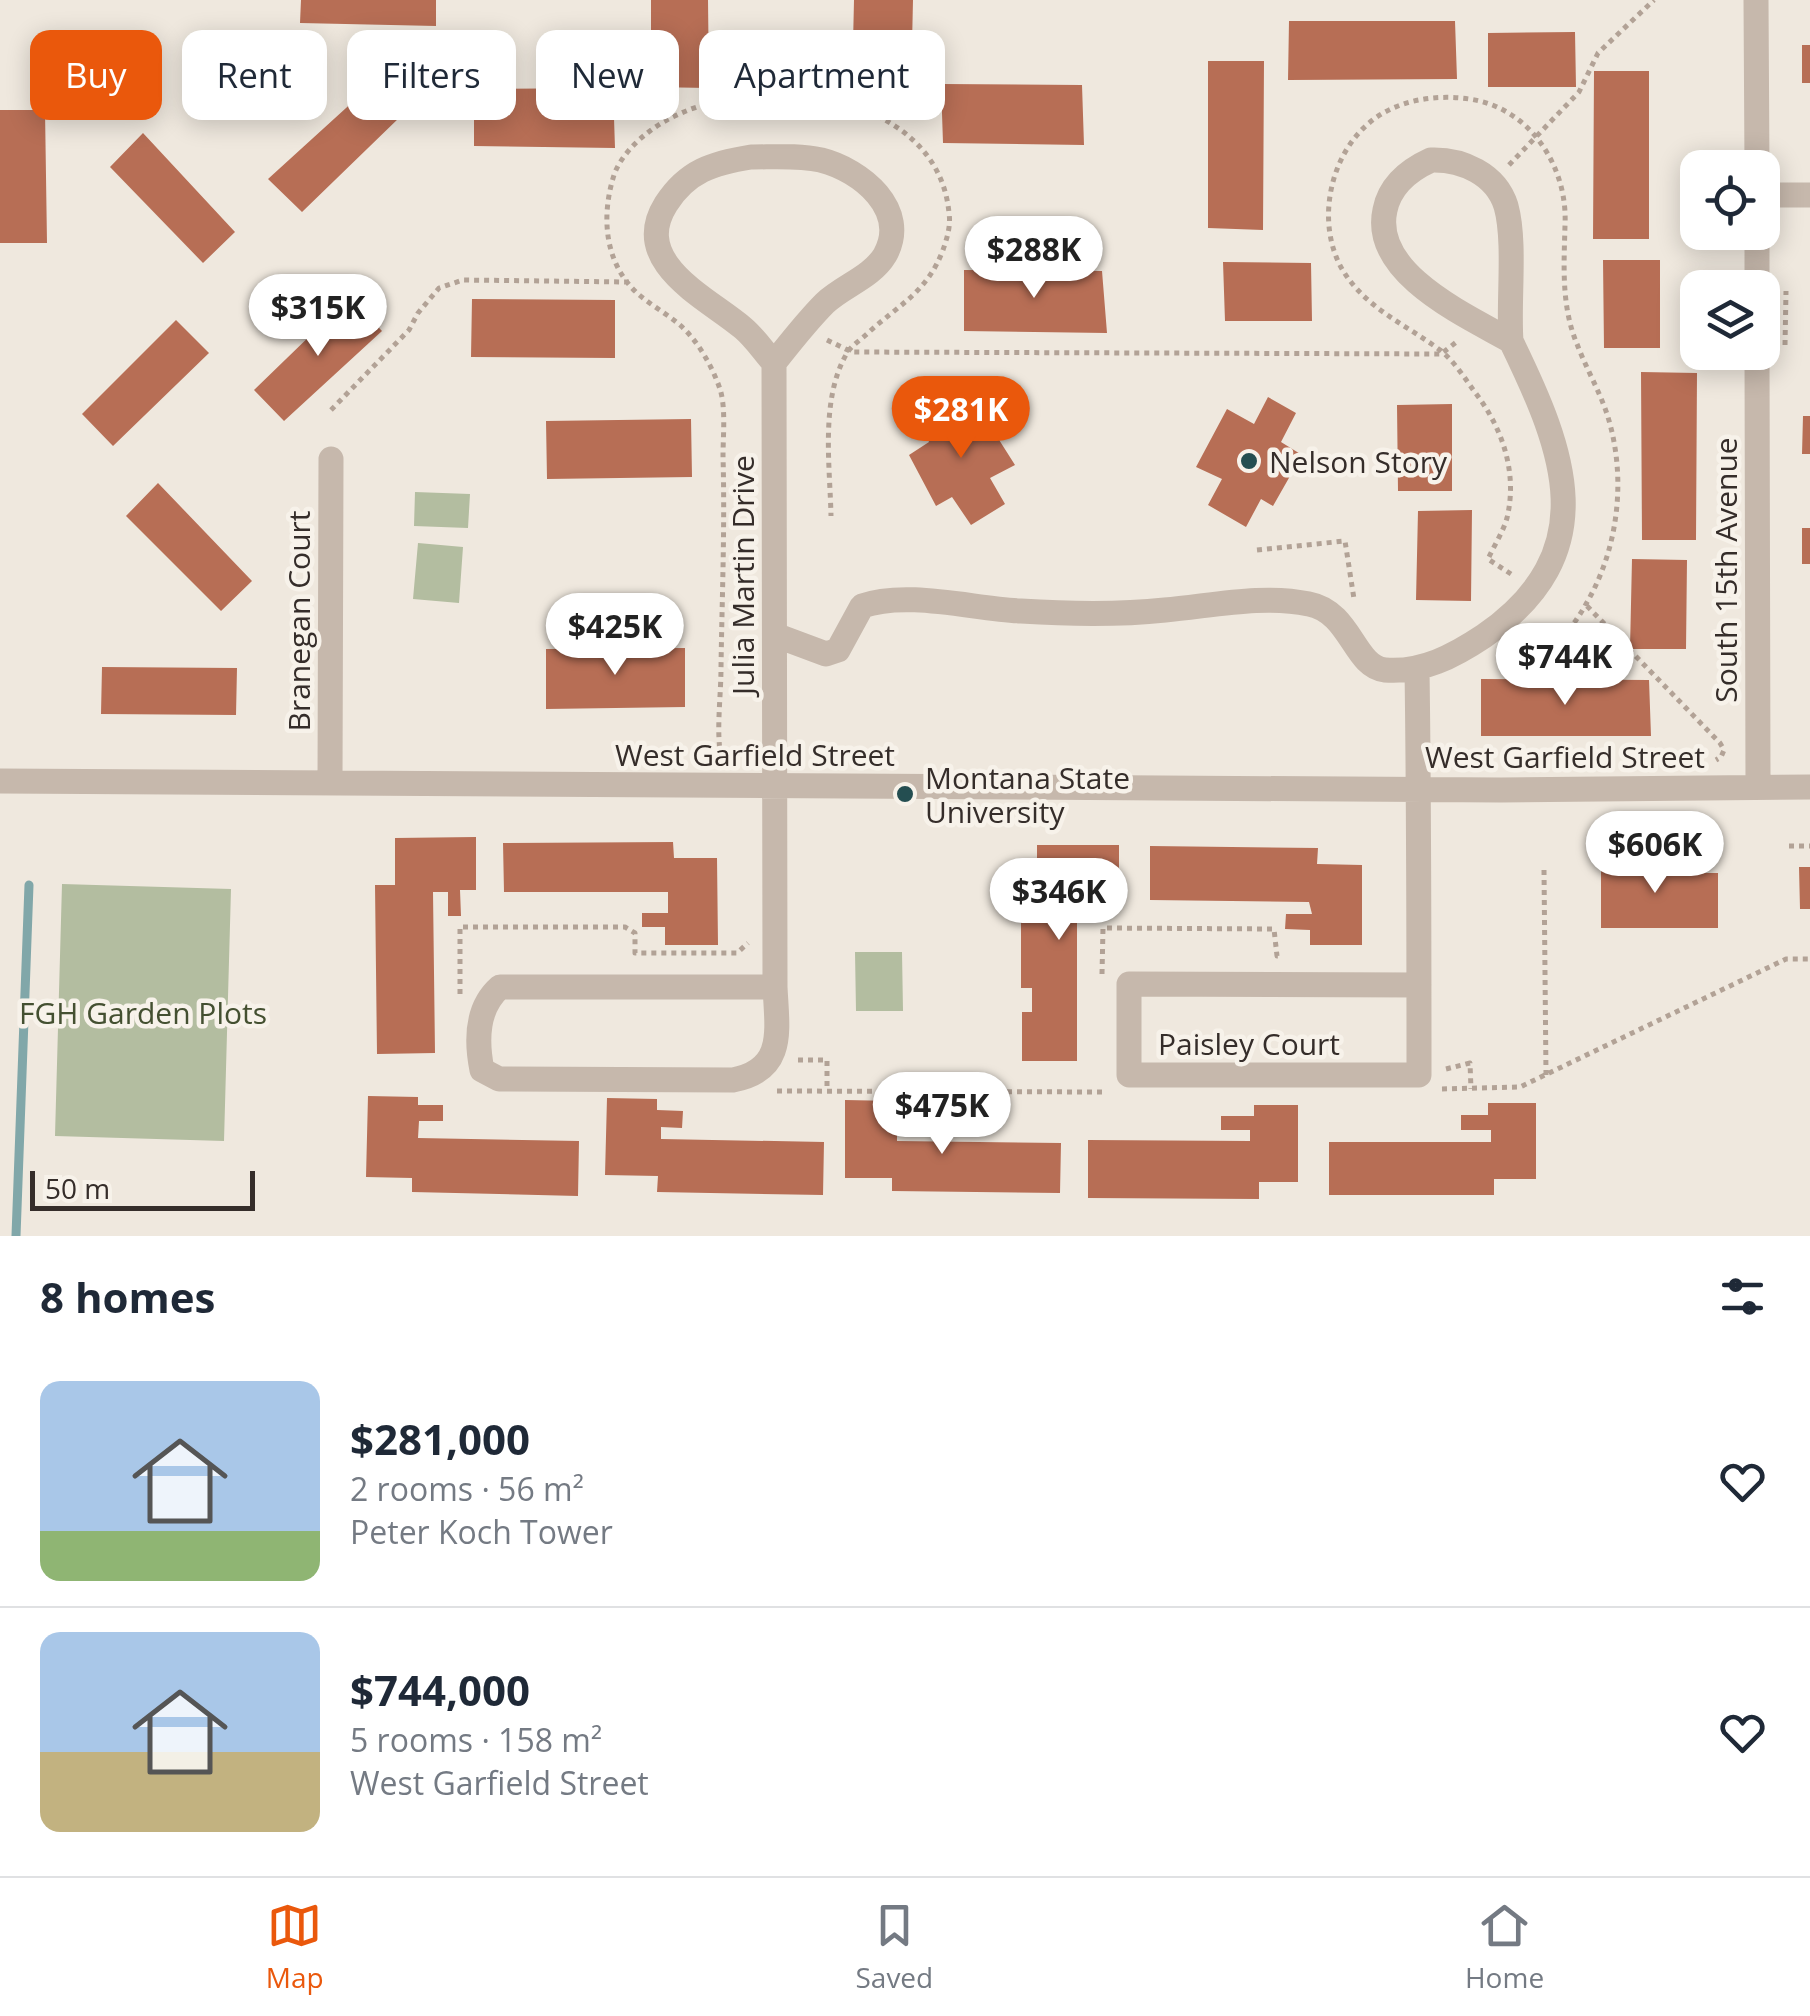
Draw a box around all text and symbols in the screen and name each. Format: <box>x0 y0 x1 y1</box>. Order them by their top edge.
chip: Buy <box>30 30 162 120</box>
chip: Rent <box>182 30 327 120</box>
chip: Filters <box>347 30 516 120</box>
chip: New <box>536 30 679 120</box>
chip: Apartment <box>699 30 945 120</box>
map controls <box>1680 150 1780 370</box>
button: locate <box>1680 150 1780 250</box>
pin: $288K <box>964 216 1104 301</box>
text: $288K <box>987 227 1081 270</box>
button: layers <box>1680 270 1780 370</box>
pin: $315K <box>248 274 388 359</box>
text: $315K <box>271 285 365 328</box>
pin: $281K <box>891 376 1031 461</box>
text: $281K <box>914 387 1008 430</box>
street label: South 15th Avenue <box>1705 437 1746 703</box>
place label: Nelson Story <box>1269 441 1448 482</box>
marker: Nelson Story <box>1238 450 1260 472</box>
street label: Julia Martin Drive <box>722 455 763 698</box>
street label: Branegan Court <box>278 510 319 732</box>
pin: $425K <box>545 593 685 678</box>
text: $425K <box>568 604 662 647</box>
pin: $744K <box>1495 623 1635 708</box>
text: $744K <box>1518 634 1612 677</box>
street label: West Garfield Street <box>615 734 895 775</box>
street label: West Garfield Street <box>1425 736 1705 777</box>
place label: Montana State University <box>925 757 1130 832</box>
marker: Montana State University <box>894 783 916 805</box>
pin: $606K <box>1585 811 1725 896</box>
text: $606K <box>1608 822 1702 865</box>
pin: $346K <box>989 858 1129 943</box>
text: $346K <box>1012 869 1106 912</box>
park label: FGH Garden Plots <box>19 992 267 1033</box>
street label: Paisley Court <box>1158 1023 1340 1064</box>
pin: $475K <box>872 1072 1012 1157</box>
text: $475K <box>895 1083 989 1126</box>
scale bar <box>30 1166 255 1210</box>
text: 50 m <box>45 1169 110 1207</box>
text: 8 homes <box>40 1268 215 1325</box>
icon: filters <box>1715 1269 1770 1324</box>
text: $281,000 <box>350 1410 530 1467</box>
icon: home <box>120 1421 240 1541</box>
icon: heart <box>1715 1454 1770 1509</box>
text: 2 rooms · 56 m² <box>350 1467 584 1510</box>
text: Peter Koch Tower <box>350 1510 613 1553</box>
text: $744,000 <box>350 1661 530 1718</box>
icon: home <box>120 1672 240 1792</box>
icon: heart <box>1715 1705 1770 1760</box>
text: 5 rooms · 158 m² <box>350 1718 602 1761</box>
text: West Garfield Street <box>350 1761 649 1804</box>
tab: Map <box>266 1898 324 1996</box>
tab: Saved <box>855 1898 933 1996</box>
tab: Home <box>1465 1898 1544 1996</box>

